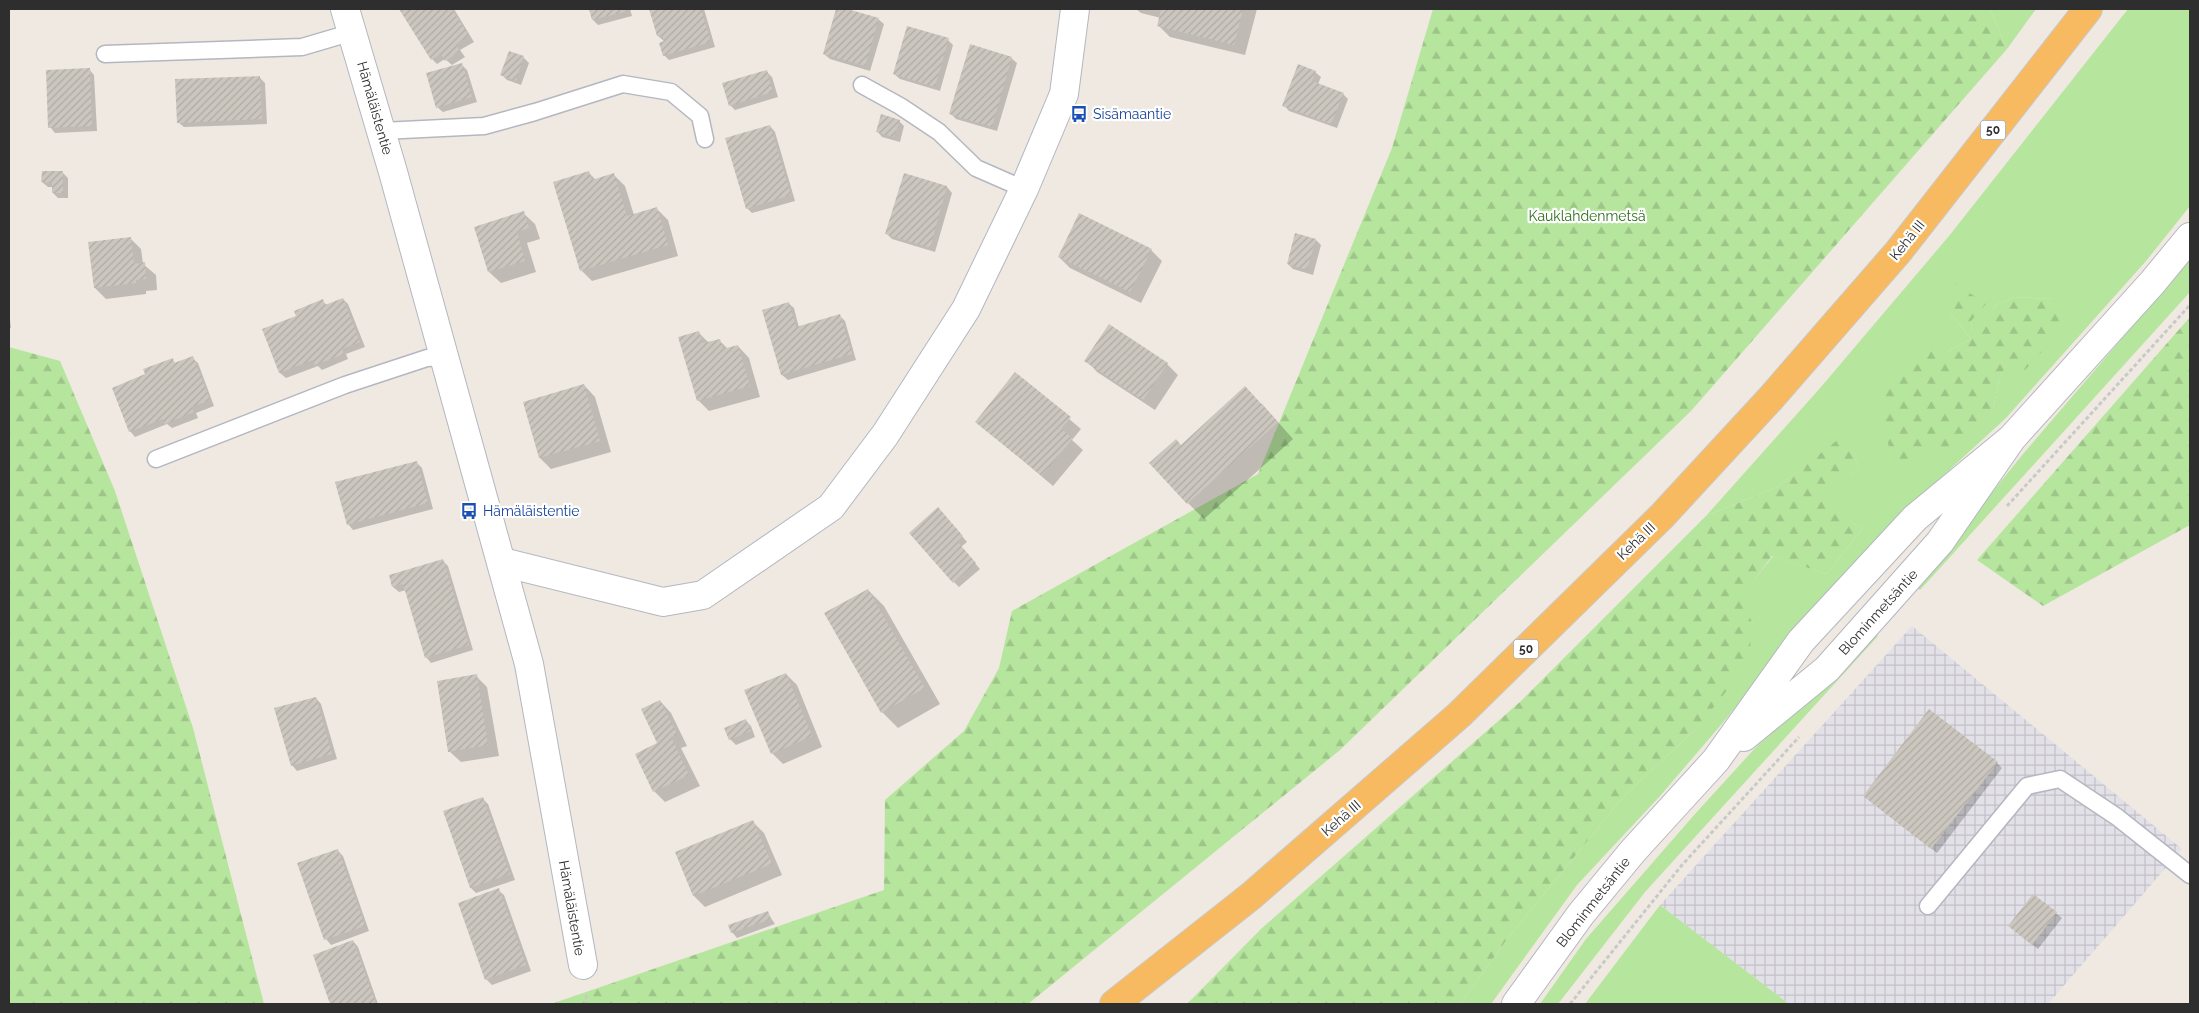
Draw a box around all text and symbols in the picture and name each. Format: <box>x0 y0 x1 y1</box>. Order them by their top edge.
street label: Hämäläistentie <box>354 59 396 157</box>
bus stop icon: Sisämaantie <box>1069 104 1089 124</box>
place label: Sisämaantie <box>1093 106 1171 122</box>
road number: 50 <box>1980 120 2006 140</box>
park label: Kauklahdenmetsä <box>1528 208 1646 224</box>
street label: Kehä III <box>1886 217 1928 263</box>
bus stop icon: Hämäläistentie <box>459 501 479 521</box>
place label: Hämäläistentie <box>483 503 579 519</box>
street label: Kehä III <box>1614 519 1658 563</box>
street label: Blominmetsäntie <box>1835 566 1921 658</box>
road number: 50 <box>1514 640 1538 659</box>
street label: Kehä III <box>1318 797 1364 839</box>
street label: Blominmetsäntie <box>1553 854 1633 950</box>
street label: Hämäläistentie <box>556 859 588 957</box>

